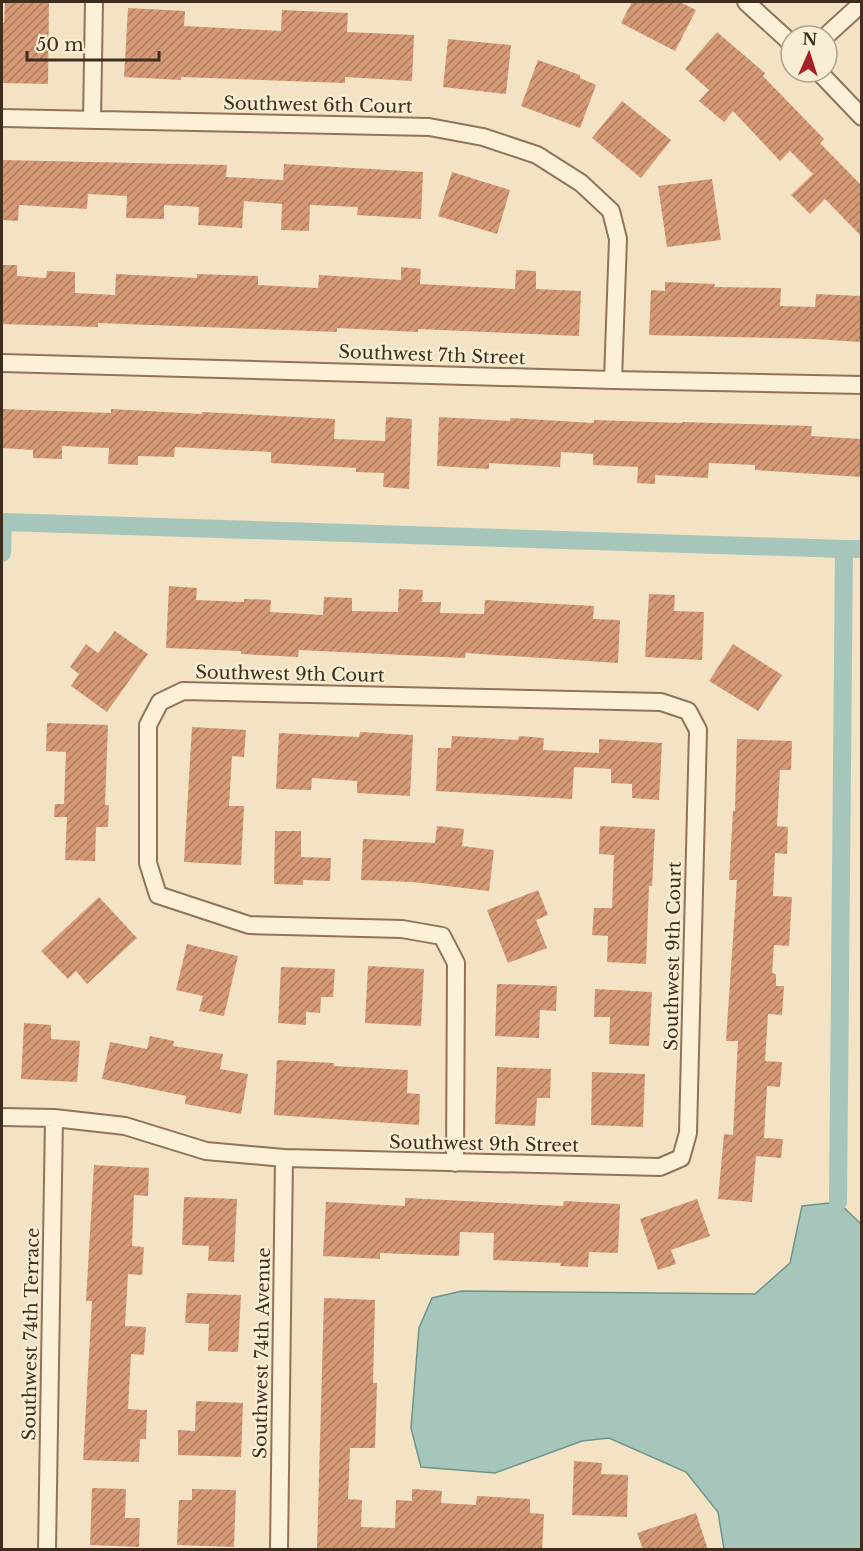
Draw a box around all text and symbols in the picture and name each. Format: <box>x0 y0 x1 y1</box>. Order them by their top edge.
scale bar <box>27 24 159 62</box>
north arrow <box>779 24 839 84</box>
text: N <box>802 29 818 49</box>
text: 50 m <box>36 34 84 56</box>
street label: Southwest 6th Court <box>223 92 413 118</box>
street label: Southwest 7th Street <box>338 341 526 369</box>
street label: Southwest 9th Court <box>195 661 385 687</box>
street label: Southwest 9th Court <box>660 861 686 1051</box>
street label: Southwest 9th Street <box>389 1131 579 1157</box>
street label: Southwest 74th Terrace <box>18 1227 44 1441</box>
street label: Southwest 74th Avenue <box>249 1247 275 1459</box>

